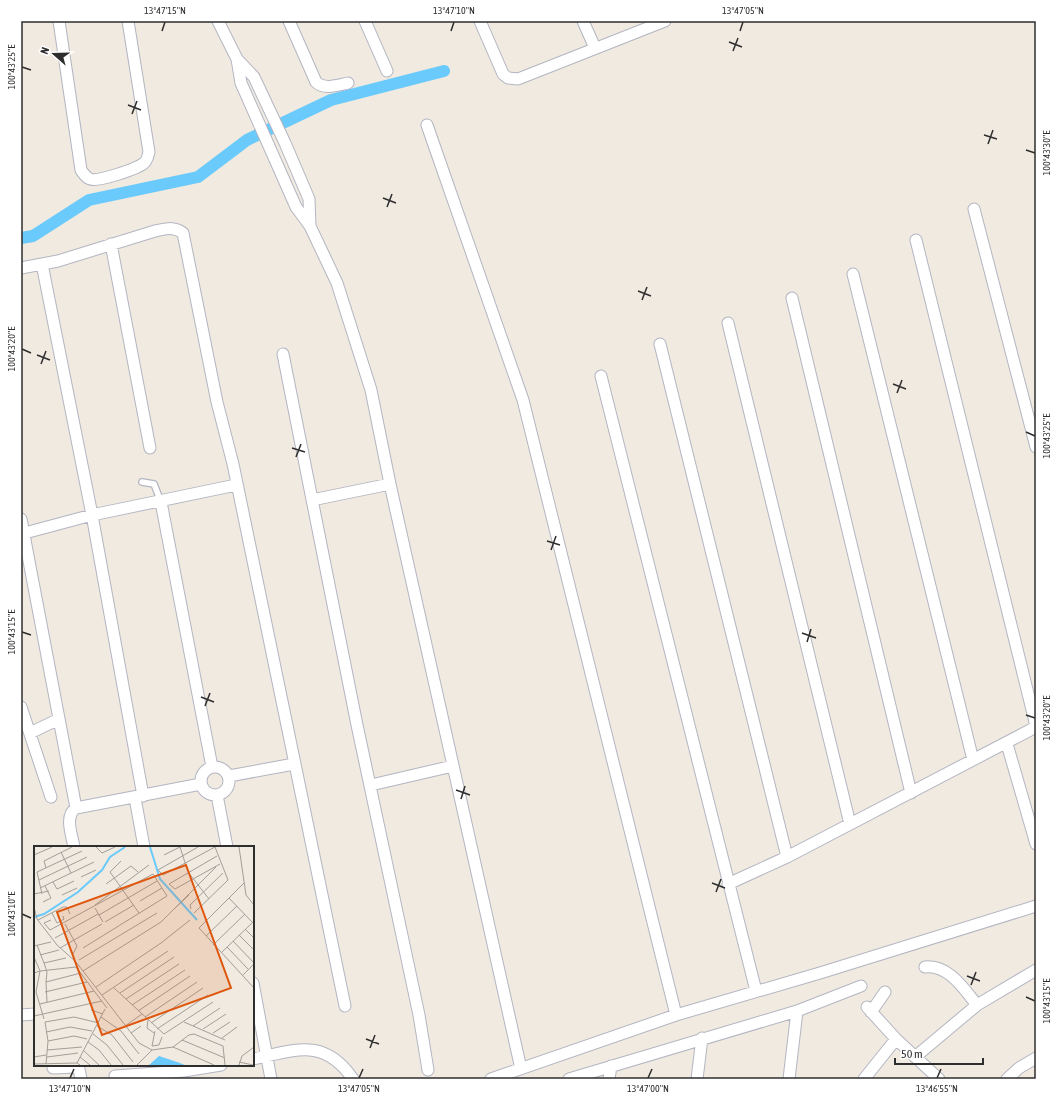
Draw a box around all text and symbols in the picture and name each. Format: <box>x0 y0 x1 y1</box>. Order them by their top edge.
text: 13°47'15"N <box>144 5 186 16</box>
text: 13°47'10"N <box>433 5 475 16</box>
text: 13°47'05"N <box>722 5 764 16</box>
north arrow <box>34 34 74 74</box>
text: 100°43'25"E <box>6 44 17 89</box>
text: N <box>38 45 51 56</box>
text: 100°43'30"E <box>1041 130 1052 175</box>
text: 100°43'20"E <box>6 326 17 371</box>
text: 100°43'25"E <box>1041 413 1052 458</box>
text: 100°43'15"E <box>6 609 17 654</box>
text: 100°43'20"E <box>1041 695 1052 740</box>
inset map <box>34 846 254 1066</box>
text: 100°43'10"E <box>6 891 17 936</box>
text: 100°43'15"E <box>1041 978 1052 1023</box>
scale bar <box>895 1040 983 1066</box>
text: 50 m <box>901 1047 923 1061</box>
text: 13°47'10"N <box>49 1083 91 1094</box>
text: 13°47'05"N <box>338 1083 380 1094</box>
text: 13°47'00"N <box>627 1083 669 1094</box>
text: 13°46'55"N <box>916 1083 958 1094</box>

